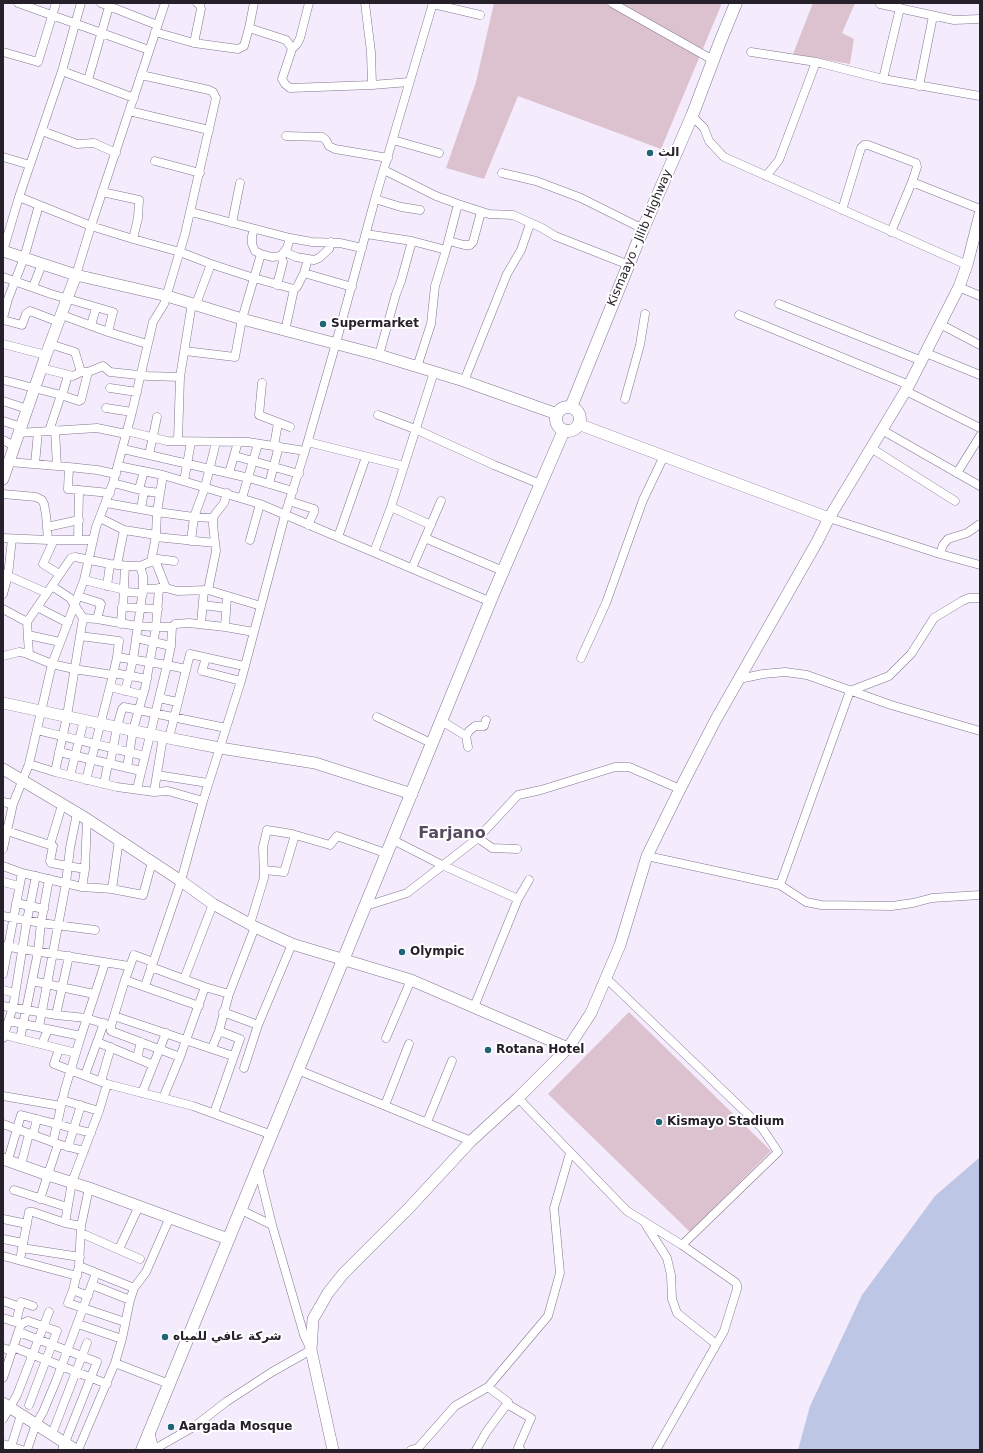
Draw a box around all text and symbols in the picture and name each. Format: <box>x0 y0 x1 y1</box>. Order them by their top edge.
place label: الث <box>658 146 679 160</box>
marker: الث <box>645 148 655 158</box>
street label: Kismaayo - Jilib Highway <box>605 167 675 309</box>
place label: Supermarket <box>331 317 419 331</box>
marker: Supermarket <box>318 319 328 329</box>
district label: Farjano <box>418 824 486 844</box>
place label: Olympic <box>410 945 464 959</box>
marker: Olympic <box>397 947 407 957</box>
place label: Rotana Hotel <box>496 1043 584 1057</box>
marker: Rotana Hotel <box>483 1045 493 1055</box>
place label: Kismayo Stadium <box>667 1115 784 1129</box>
marker: Kismayo Stadium <box>654 1117 664 1127</box>
place label: شركة عافي للمياه <box>173 1330 282 1344</box>
marker: شركة عافي للمياه <box>160 1332 170 1342</box>
place label: Aargada Mosque <box>179 1420 292 1434</box>
marker: Aargada Mosque <box>166 1422 176 1432</box>

